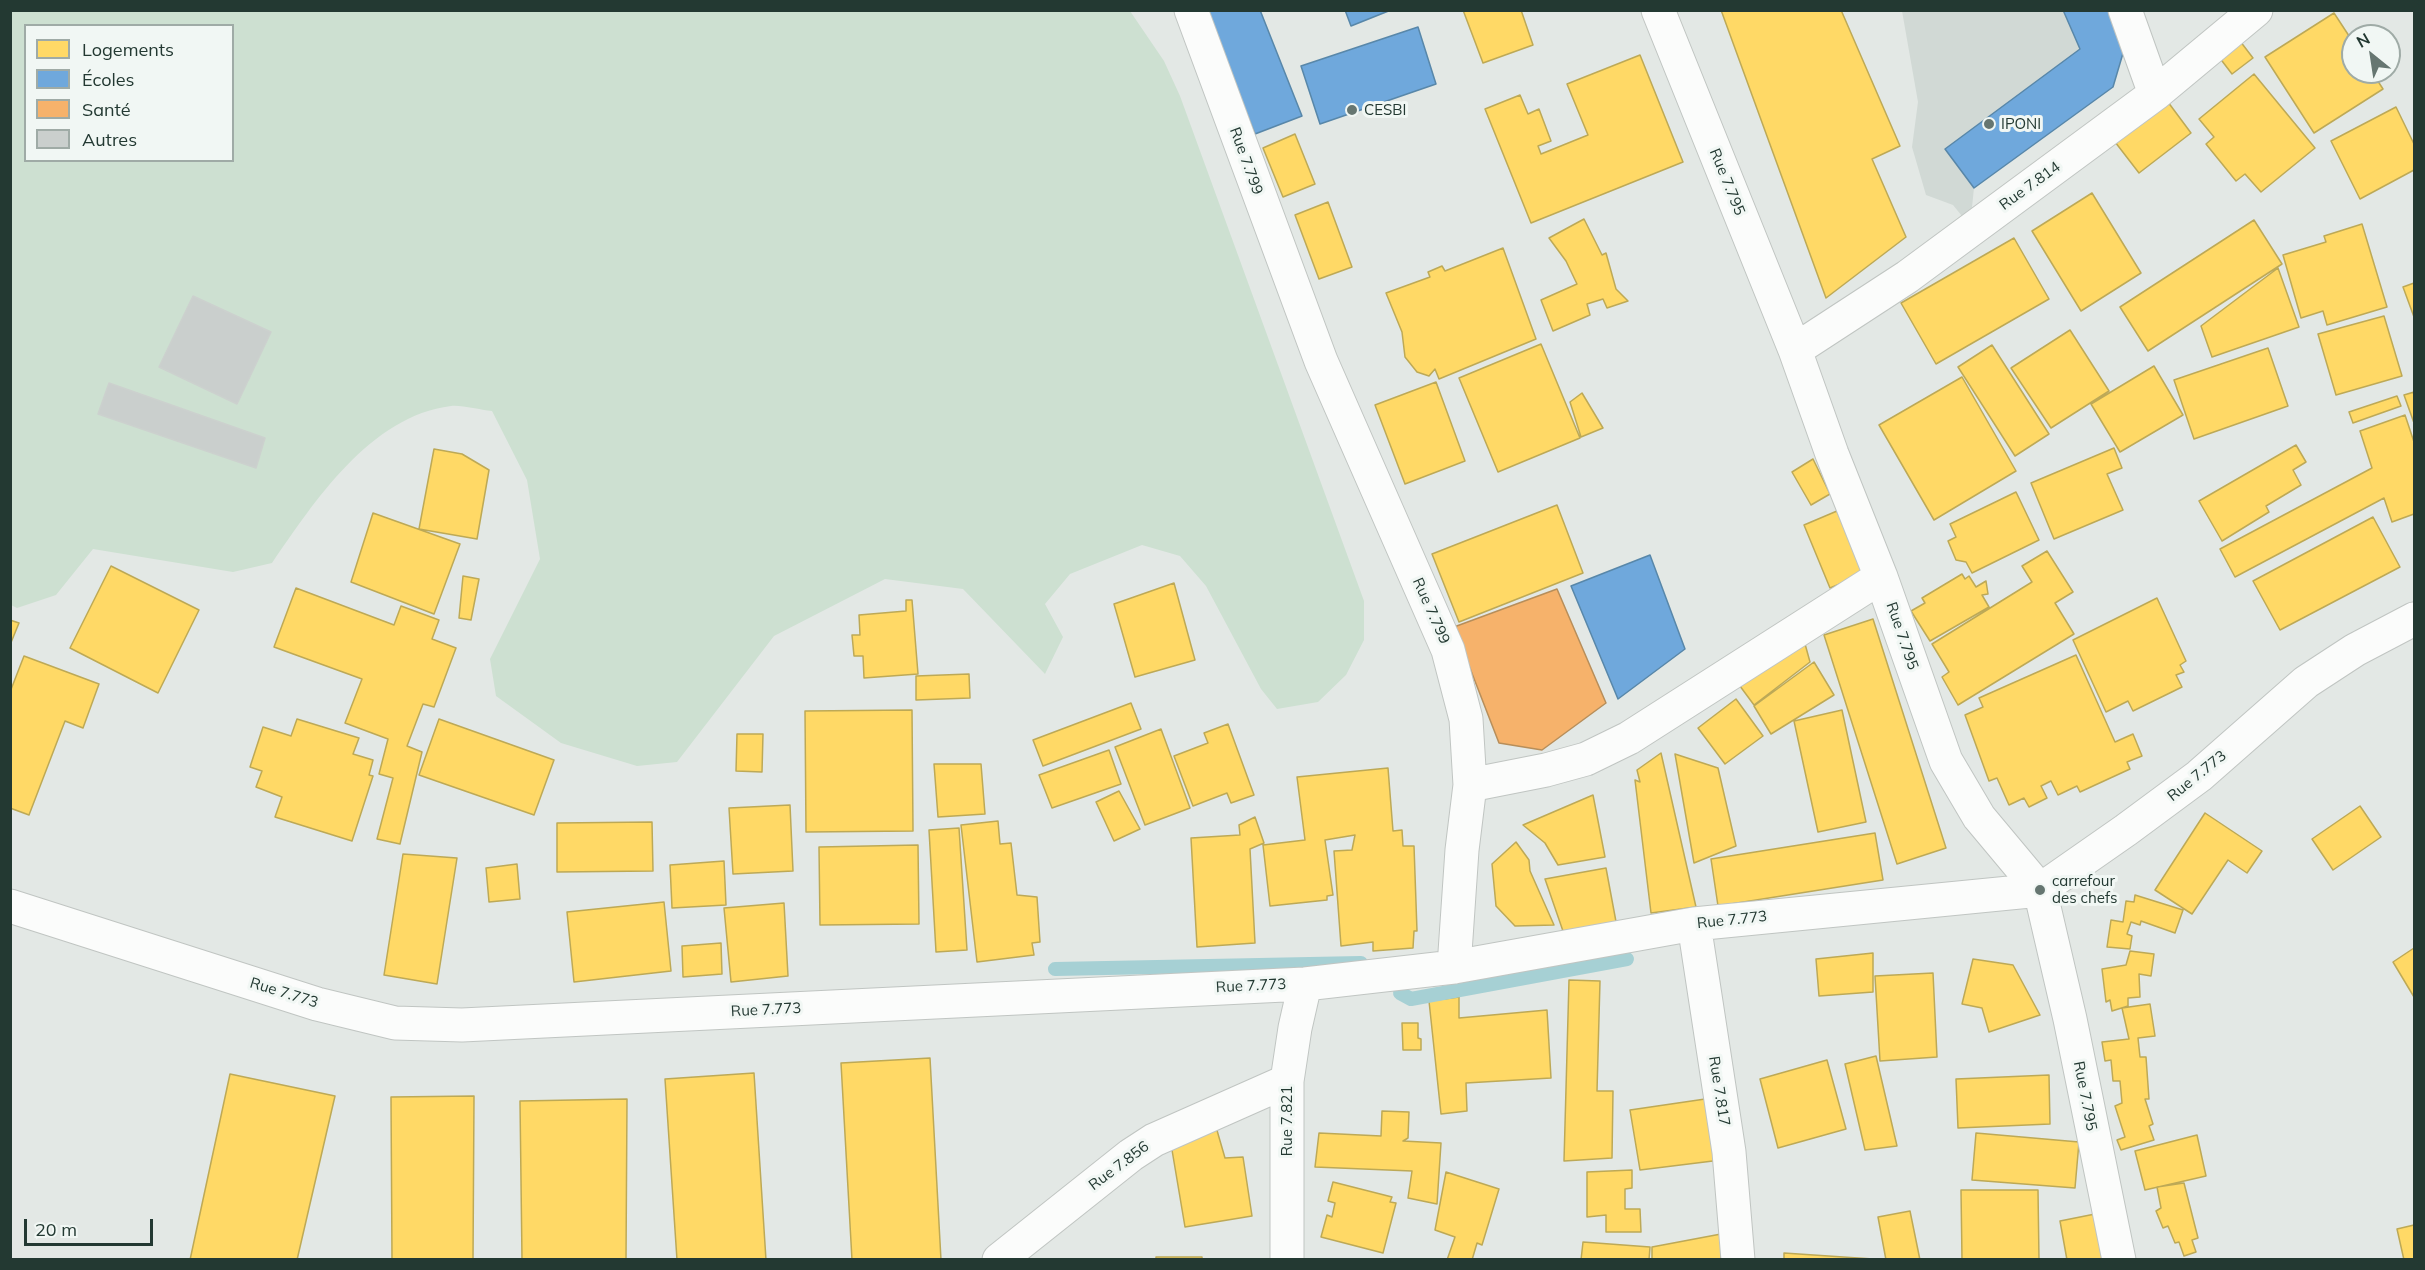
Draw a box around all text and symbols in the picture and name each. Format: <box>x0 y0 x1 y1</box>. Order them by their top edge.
legend <box>24 24 234 162</box>
north arrow <box>2341 24 2401 84</box>
text: N <box>2353 28 2373 52</box>
text: Logements <box>82 38 174 61</box>
text: Écoles <box>82 68 135 91</box>
text: Santé <box>82 98 131 121</box>
place label: CESBI <box>1364 101 1406 119</box>
marker: CESBI <box>1345 103 1359 117</box>
place label: IPONI <box>2001 115 2041 133</box>
marker: IPONI <box>1982 117 1996 131</box>
street label: Rue 7.799 <box>1225 125 1267 197</box>
text: Autres <box>82 128 137 151</box>
street label: Rue 7.795 <box>1705 146 1749 218</box>
street label: Rue 7.814 <box>1996 158 2064 214</box>
street label: Rue 7.799 <box>1408 575 1454 647</box>
street label: Rue 7.795 <box>1882 600 1922 672</box>
street label: Rue 7.773 <box>2164 747 2230 805</box>
place label: carrefour des chefs <box>2052 872 2117 907</box>
marker: carrefour des chefs <box>2033 883 2047 897</box>
street label: Rue 7.773 <box>1696 907 1768 933</box>
street label: Rue 7.773 <box>248 974 320 1012</box>
street label: Rue 7.773 <box>1215 975 1287 997</box>
street label: Rue 7.773 <box>730 999 802 1021</box>
street label: Rue 7.817 <box>1705 1055 1733 1127</box>
street label: Rue 7.795 <box>2069 1060 2101 1132</box>
street label: Rue 7.821 <box>1278 1086 1296 1156</box>
street label: Rue 7.856 <box>1085 1138 1153 1194</box>
scale bar <box>27 1207 156 1245</box>
text: 20 m <box>35 1218 77 1241</box>

